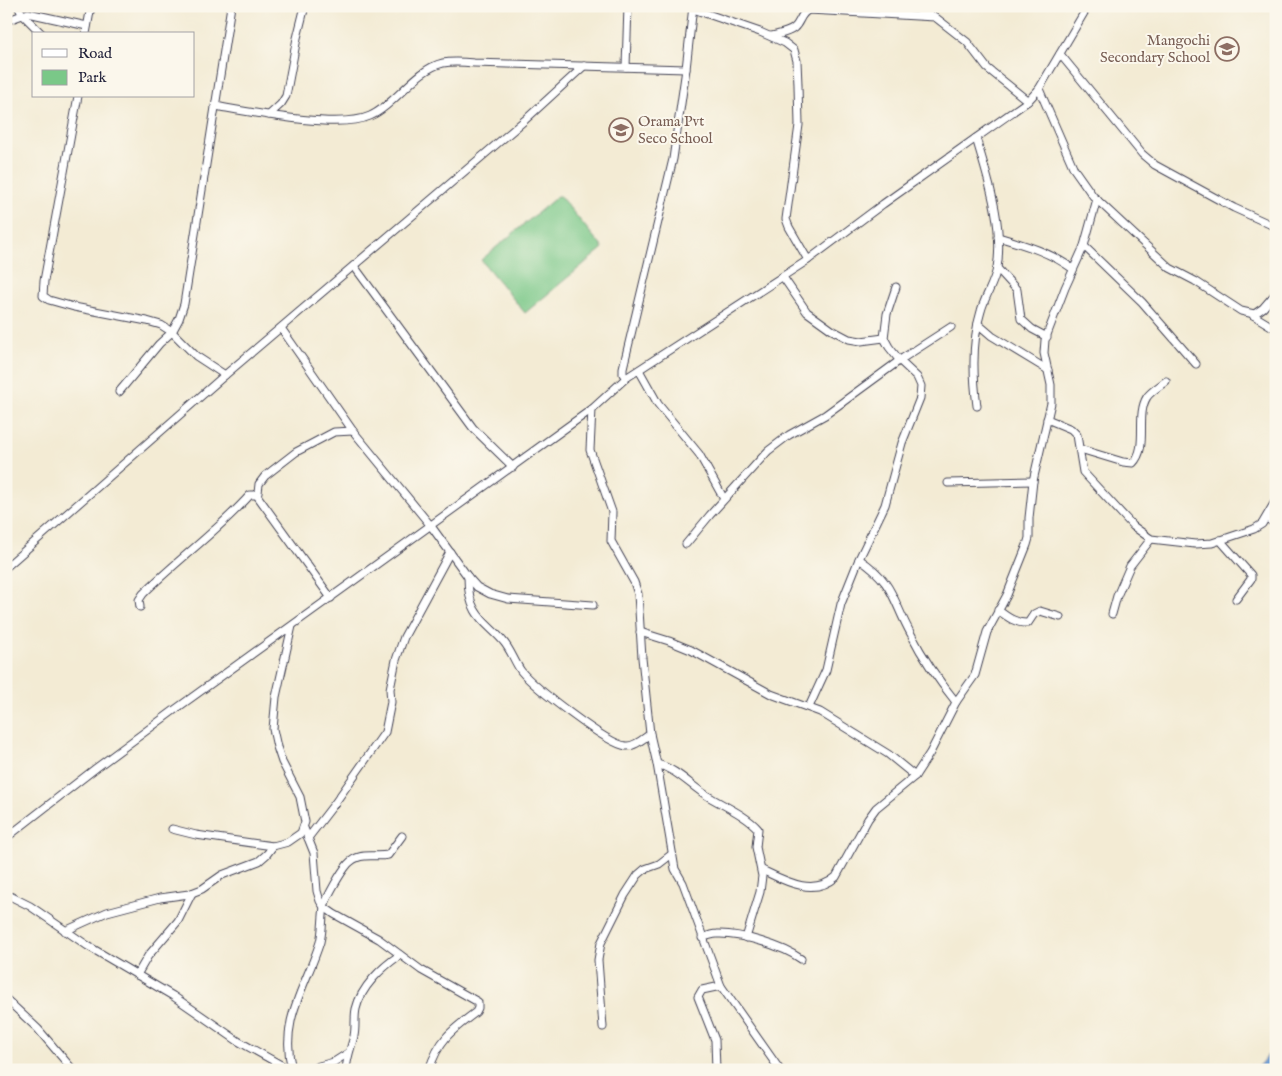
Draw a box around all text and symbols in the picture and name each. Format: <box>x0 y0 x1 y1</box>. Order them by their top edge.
place label: Mangochi Secondary School <box>1100 31 1211 67</box>
legend <box>32 32 195 98</box>
school or university icon: Mangochi Secondary School <box>1214 36 1240 62</box>
text: Road <box>78 44 113 63</box>
text: Park <box>78 68 108 87</box>
place label: Orama Pvt Seco School <box>638 112 714 148</box>
school or university icon: Orama Pvt Seco School <box>608 117 634 143</box>

